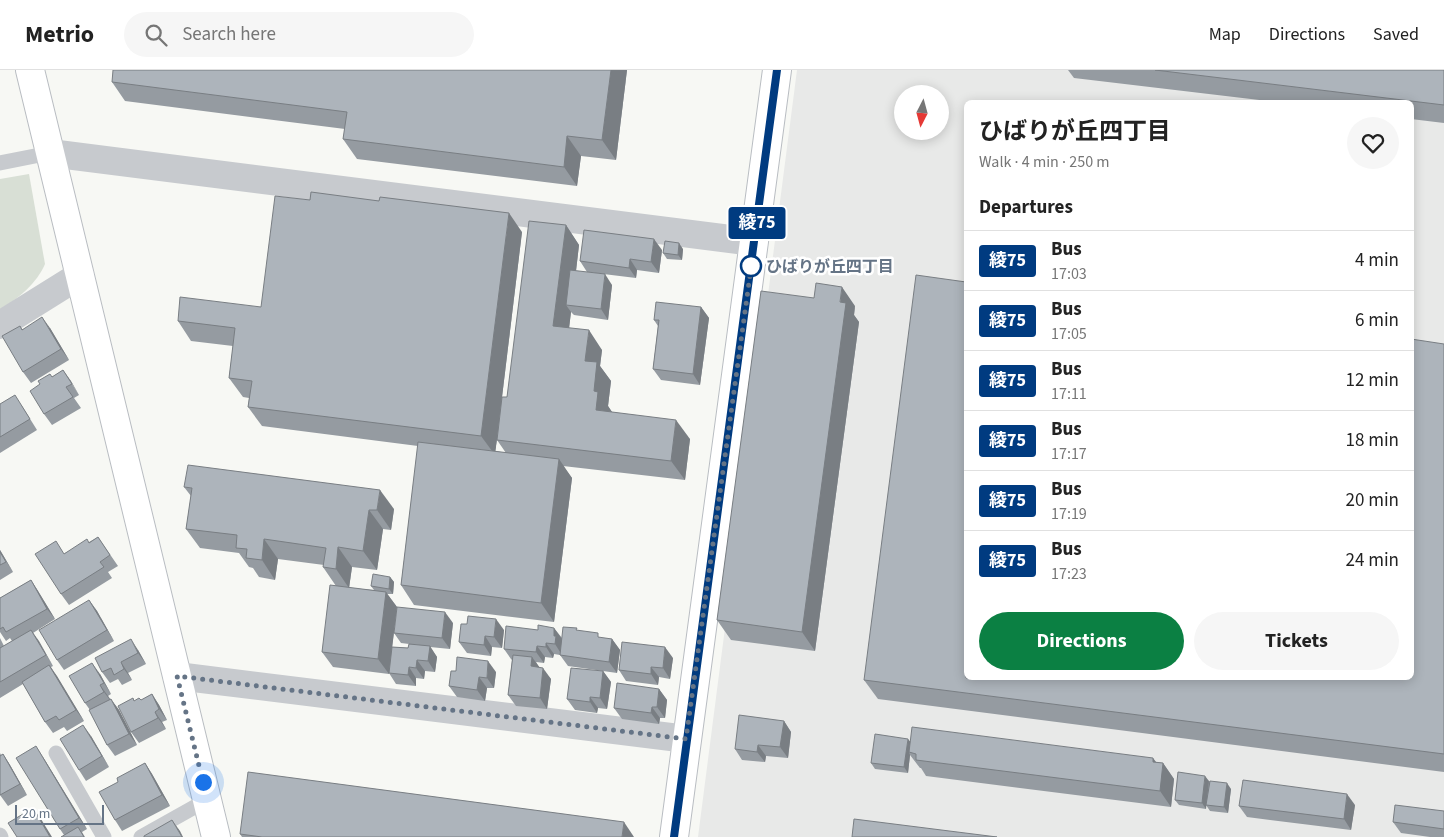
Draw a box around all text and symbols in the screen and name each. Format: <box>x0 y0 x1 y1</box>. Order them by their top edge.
search box <box>124 12 474 57</box>
text: Metrio <box>25 17 94 52</box>
icon: search <box>142 21 170 49</box>
text: Search here <box>182 21 276 48</box>
text: Map <box>1209 22 1241 47</box>
text: Directions <box>1269 22 1345 47</box>
text: Saved <box>1373 22 1419 47</box>
north arrow <box>894 85 949 140</box>
map controls <box>894 85 949 140</box>
text: ひばりが丘四丁目 <box>979 114 1171 149</box>
button: heart <box>1347 117 1399 169</box>
text: Walk · 4 min · 250 m <box>979 151 1110 173</box>
text: Departures <box>979 194 1073 221</box>
line badge: 綾75 <box>728 207 786 239</box>
text: 綾75 <box>738 210 776 235</box>
text: Bus <box>1051 236 1082 263</box>
text: 4 min <box>1355 247 1399 274</box>
text: 綾75 <box>989 248 1026 273</box>
marker: ひばりが丘四丁目 <box>740 255 762 277</box>
place label: ひばりが丘四丁目 <box>766 256 894 278</box>
text: 17:03 <box>1051 263 1087 285</box>
text: Bus <box>1051 296 1082 323</box>
text: 6 min <box>1355 307 1399 334</box>
text: 綾75 <box>989 308 1026 333</box>
text: 17:05 <box>1051 323 1087 345</box>
text: Bus <box>1051 356 1082 383</box>
text: 12 min <box>1345 367 1399 394</box>
text: 綾75 <box>989 368 1026 393</box>
text: 17:11 <box>1051 383 1087 405</box>
text: Bus <box>1051 416 1082 443</box>
text: 18 min <box>1345 427 1399 454</box>
text: 綾75 <box>989 428 1026 453</box>
text: 17:17 <box>1051 443 1087 465</box>
text: Bus <box>1051 476 1082 503</box>
text: 20 min <box>1345 487 1399 514</box>
text: 綾75 <box>989 488 1026 513</box>
text: 17:19 <box>1051 503 1087 525</box>
text: Bus <box>1051 536 1082 563</box>
text: 24 min <box>1345 547 1399 574</box>
text: 綾75 <box>989 548 1026 573</box>
text: 17:23 <box>1051 563 1087 585</box>
button: Directions <box>979 612 1184 670</box>
button: Tickets <box>1194 612 1399 670</box>
your location <box>191 770 216 795</box>
scale bar <box>15 802 104 825</box>
text: 20 m <box>22 804 50 824</box>

